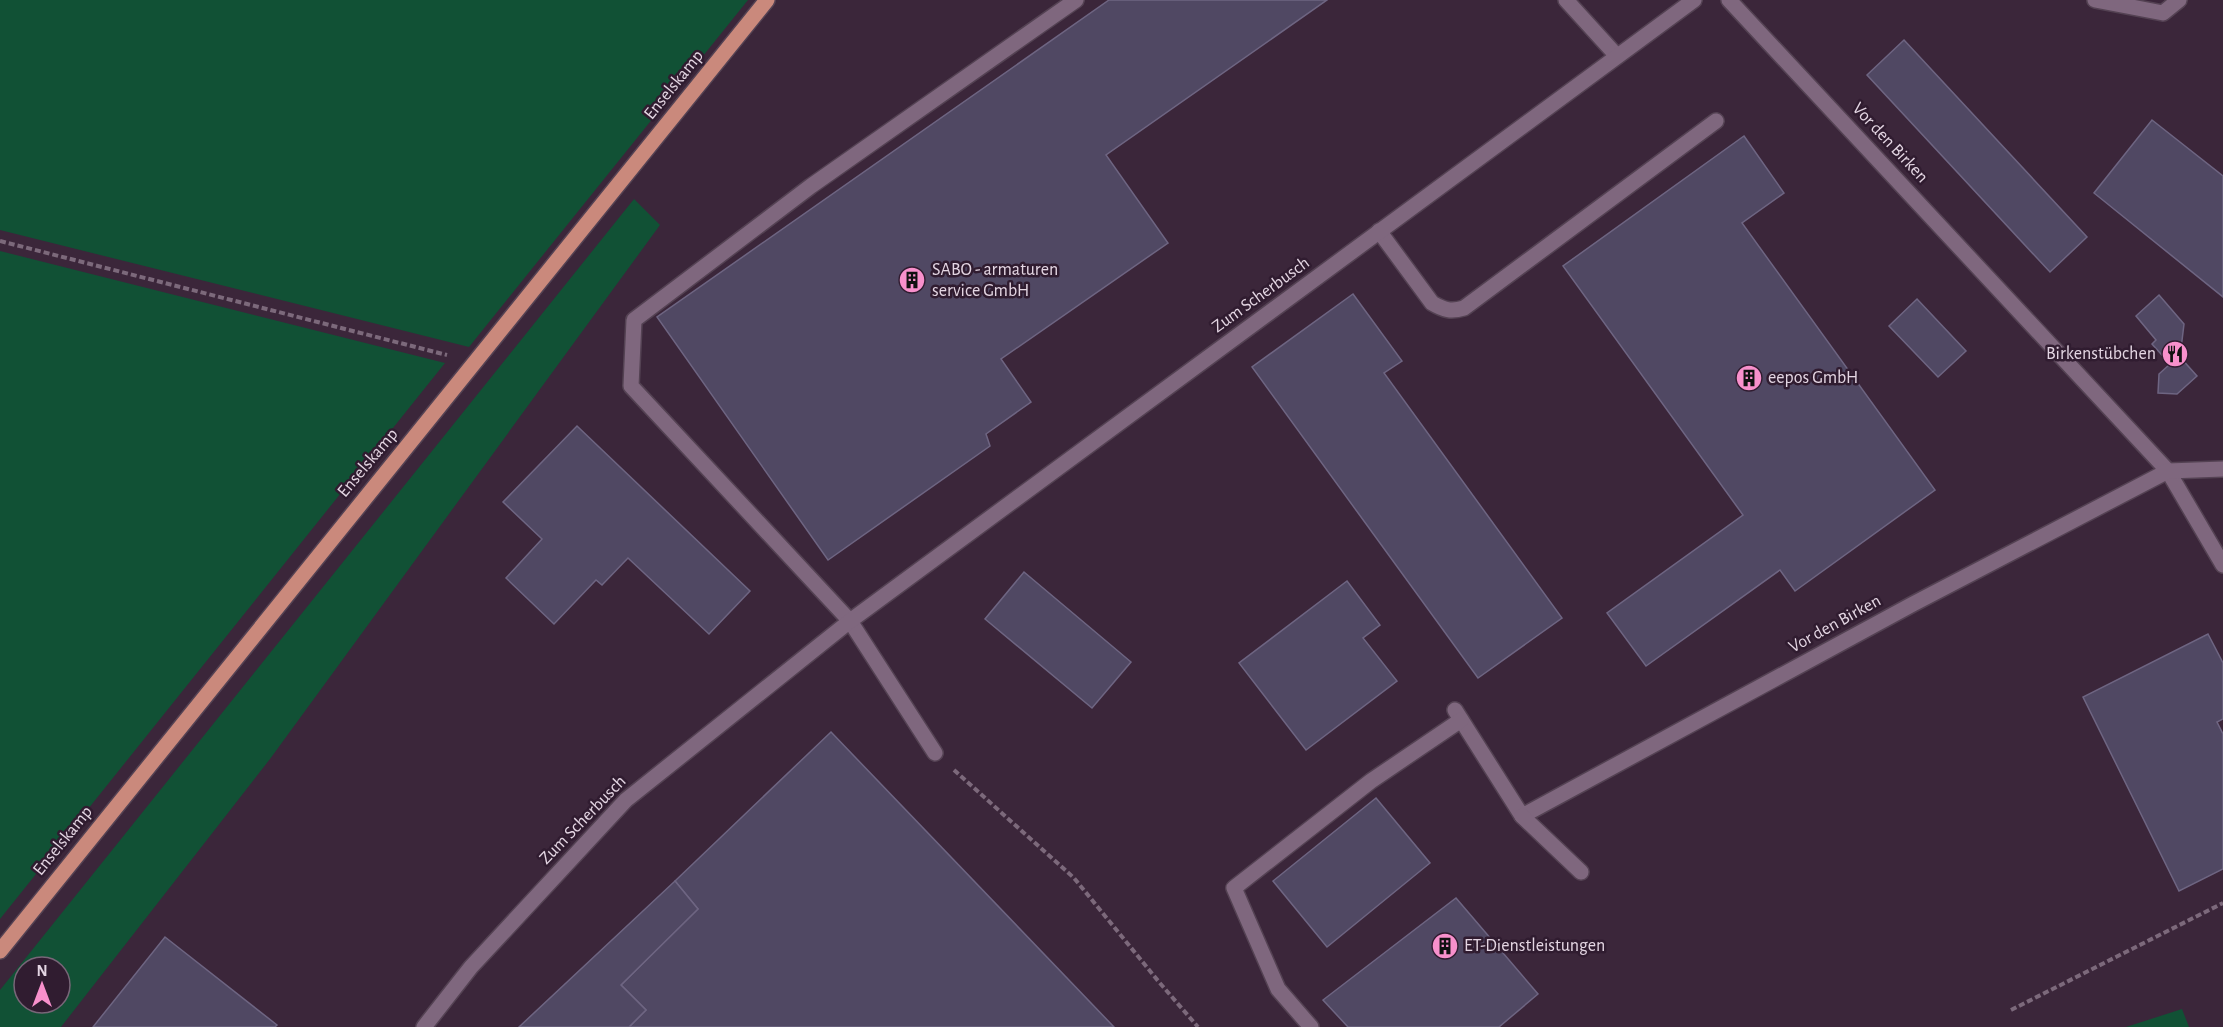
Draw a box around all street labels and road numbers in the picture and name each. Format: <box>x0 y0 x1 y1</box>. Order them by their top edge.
street label: Enselskamp <box>641 47 707 123</box>
street label: Vor den Birken <box>1849 100 1931 186</box>
street label: Zum Scherbusch <box>1209 254 1313 336</box>
street label: Enselskamp <box>334 425 402 501</box>
street label: Vor den Birken <box>1786 591 1884 657</box>
street label: Zum Scherbusch <box>536 772 630 868</box>
street label: Enselskamp <box>30 803 96 879</box>

